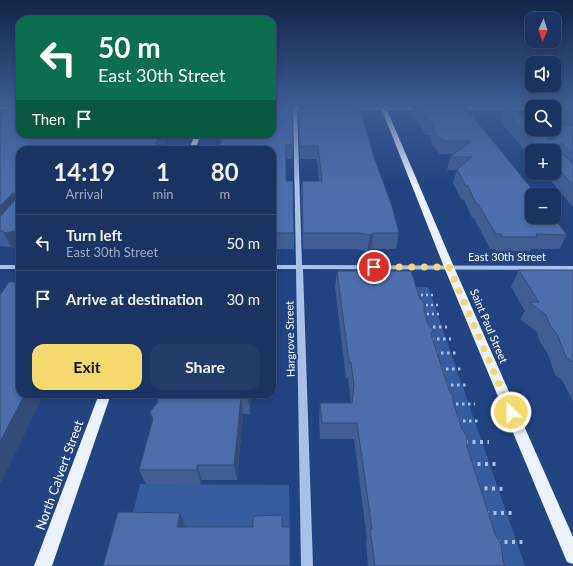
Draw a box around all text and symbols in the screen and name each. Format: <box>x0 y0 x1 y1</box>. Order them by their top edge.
north arrow <box>525 12 561 48</box>
map controls <box>525 12 561 224</box>
text: 50 m <box>98 30 161 64</box>
icon: left <box>32 32 84 84</box>
button: sound <box>525 56 561 92</box>
text: East 30th Street <box>98 64 225 86</box>
button: search <box>525 100 561 136</box>
icon: arrive <box>73 108 95 130</box>
text: Then <box>32 110 65 128</box>
button: + <box>525 144 561 180</box>
text: 14:19 <box>53 157 115 186</box>
text: 1 <box>156 157 170 186</box>
text: 80 <box>211 157 239 186</box>
text: Arrival <box>66 186 103 202</box>
text: min <box>152 186 174 202</box>
text: m <box>219 186 230 202</box>
button: − <box>525 188 561 224</box>
text: Turn left <box>66 226 122 244</box>
icon: left <box>32 232 54 254</box>
text: 50 m <box>226 234 260 252</box>
text: East 30th Street <box>66 244 158 260</box>
pin <box>357 250 391 284</box>
street label: East 30th Street <box>468 250 546 263</box>
icon: arrive <box>363 256 385 278</box>
street label: Saint Paul Street <box>468 287 511 365</box>
icon: arrive <box>32 288 54 310</box>
text: Arrive at destination <box>66 290 203 308</box>
text: 30 m <box>226 290 260 308</box>
street label: Hargrove Street <box>282 301 297 377</box>
button: Exit <box>32 344 142 390</box>
button: Share <box>150 344 260 390</box>
position arrow <box>490 391 532 433</box>
street label: North Calvert Street <box>32 418 86 532</box>

